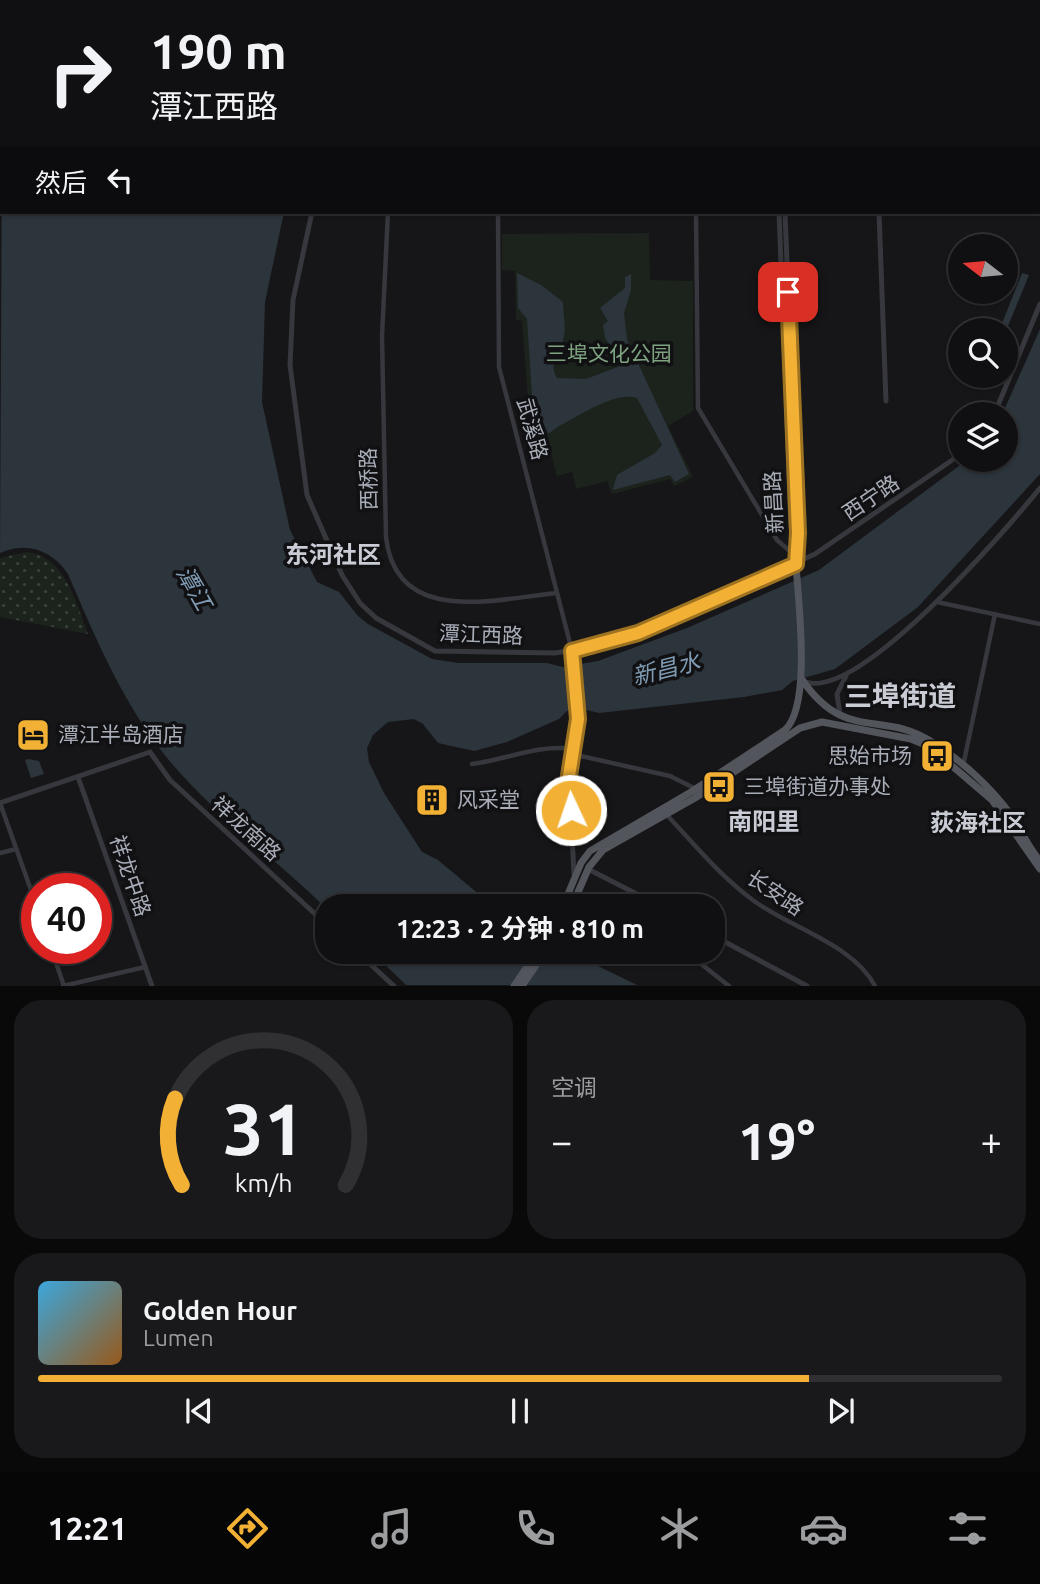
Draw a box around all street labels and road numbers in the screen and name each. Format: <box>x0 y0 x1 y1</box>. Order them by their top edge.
street label: 武溪路 <box>513 395 553 462</box>
street label: 西桥路 <box>355 447 381 511</box>
street label: 新昌路 <box>759 470 787 534</box>
street label: 西宁路 <box>838 470 903 525</box>
street label: 潭江西路 <box>439 621 523 647</box>
street label: 祥龙南路 <box>207 791 286 865</box>
street label: 祥龙中路 <box>106 832 156 919</box>
street label: 长安路 <box>743 865 808 920</box>

